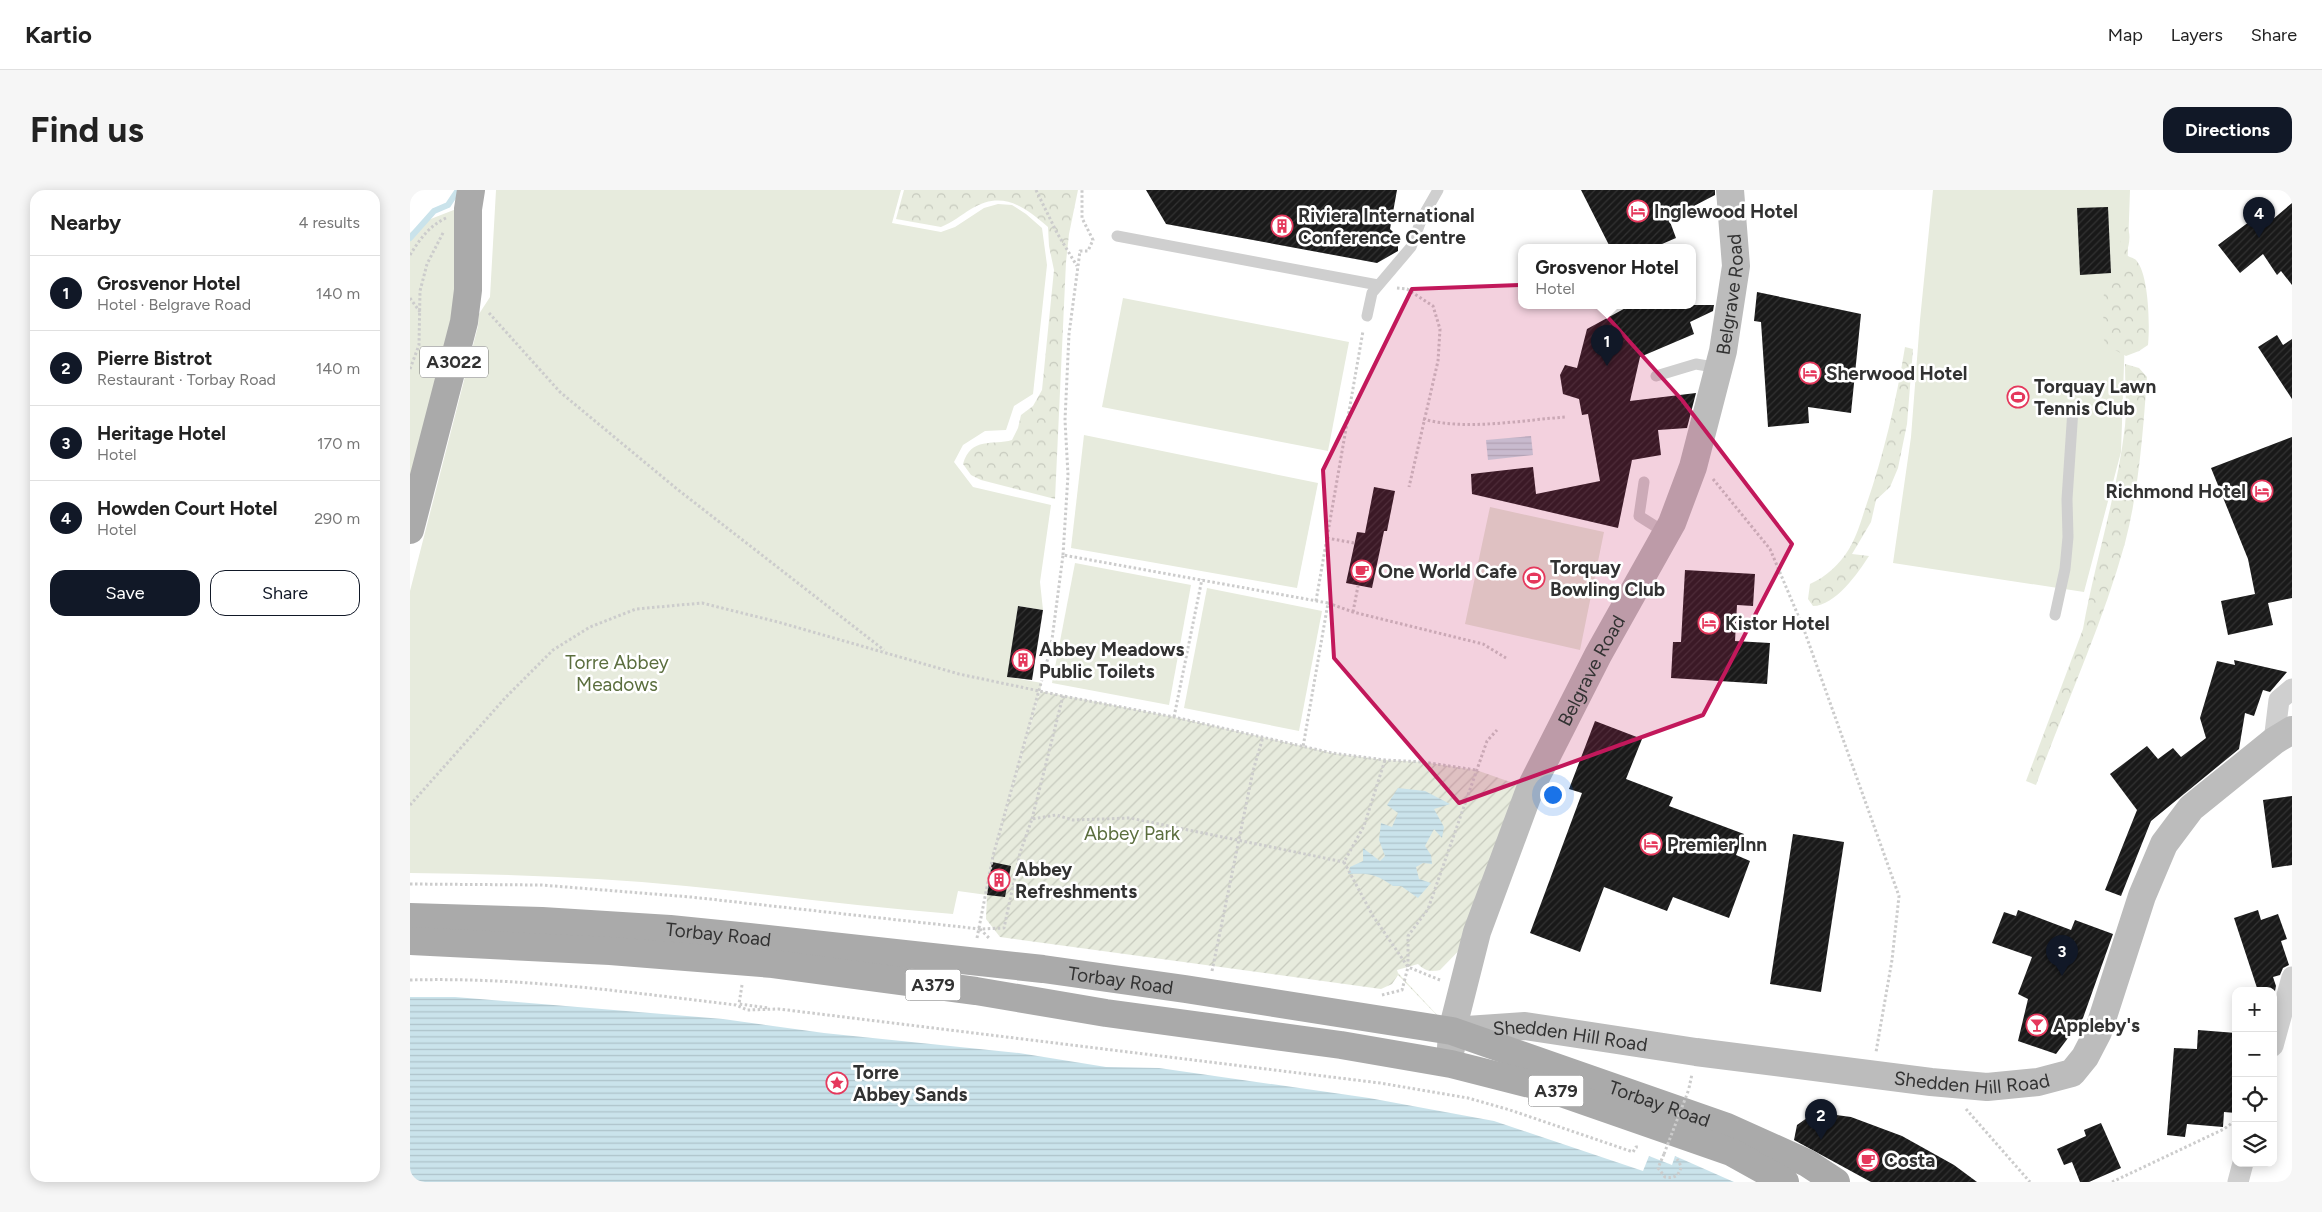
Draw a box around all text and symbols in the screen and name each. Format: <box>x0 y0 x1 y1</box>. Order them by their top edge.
text: Kartio <box>25 20 92 49</box>
text: Map <box>2108 24 2143 46</box>
text: Layers <box>2171 24 2223 46</box>
text: Share <box>2251 24 2297 46</box>
button: Directions <box>2163 107 2292 153</box>
text: Find us <box>30 109 144 151</box>
pin: 4 <box>2243 197 2275 238</box>
hotel icon: Inglewood Hotel <box>1626 199 1650 223</box>
place label: Inglewood Hotel <box>1654 200 1798 223</box>
place label: Riviera International Conference Centre <box>1298 204 1475 249</box>
text: Nearby <box>50 210 121 235</box>
text: 4 results <box>299 213 360 232</box>
building icon: Riviera International Conference Centre <box>1270 214 1294 238</box>
street label: Belgrave Road <box>1712 233 1748 357</box>
popup <box>1518 244 1696 309</box>
text: Grosvenor Hotel <box>1535 256 1679 279</box>
text: Grosvenor Hotel <box>97 272 241 295</box>
text: Hotel <box>1535 279 1575 298</box>
text: 1 <box>63 284 69 303</box>
text: 140 m <box>316 284 360 303</box>
text: Hotel · Belgrave Road <box>97 295 251 314</box>
pin: 1 <box>1591 325 1623 366</box>
road number: A3022 <box>420 346 488 378</box>
text: Pierre Bistrot <box>97 347 212 370</box>
text: 2 <box>61 359 71 378</box>
text: 140 m <box>316 359 360 378</box>
hotel icon: Sherwood Hotel <box>1798 361 1822 385</box>
place label: Sherwood Hotel <box>1826 362 1968 385</box>
text: Restaurant · Torbay Road <box>97 370 276 389</box>
place label: Torquay Lawn Tennis Club <box>2034 375 2156 420</box>
sports icon: Torquay Lawn Tennis Club <box>2006 385 2030 409</box>
text: Heritage Hotel <box>97 422 226 445</box>
text: 3 <box>62 434 70 453</box>
text: 170 m <box>317 434 360 453</box>
text: Hotel <box>97 445 137 464</box>
hotel icon: Richmond Hotel <box>2250 479 2274 503</box>
place label: Richmond Hotel <box>2105 480 2246 503</box>
text: Howden Court Hotel <box>97 497 278 520</box>
text: 4 <box>61 509 71 528</box>
text: 290 m <box>314 509 360 528</box>
text: Hotel <box>97 520 137 539</box>
place label: Torquay Bowling Club <box>1550 556 1665 601</box>
cafe icon: One World Cafe <box>1350 559 1374 583</box>
place label: One World Cafe <box>1378 560 1518 583</box>
sports icon: Torquay Bowling Club <box>1522 566 1546 590</box>
button: Save <box>50 570 200 616</box>
button: Share <box>210 570 360 616</box>
street label: Belgrave Road <box>1553 611 1630 730</box>
hotel icon: Kistor Hotel <box>1697 611 1721 635</box>
place label: Kistor Hotel <box>1725 612 1830 635</box>
place label: Abbey Meadows Public Toilets <box>1039 638 1185 683</box>
building icon: Abbey Meadows Public Toilets <box>1011 648 1035 672</box>
park label: Torre Abbey Meadows <box>565 651 669 696</box>
your location <box>1540 782 1566 808</box>
park label: Abbey Park <box>1084 822 1181 845</box>
hotel icon: Premier Inn <box>1639 832 1663 856</box>
place label: Premier Inn <box>1667 833 1767 856</box>
place label: Abbey Refreshments <box>1015 858 1137 903</box>
building icon: Abbey Refreshments <box>987 868 1011 892</box>
street label: Torbay Road <box>665 918 772 951</box>
pin: 3 <box>2046 935 2078 976</box>
street label: Torbay Road <box>1067 962 1175 999</box>
road number: A379 <box>906 970 960 1000</box>
map controls <box>2232 987 2277 1167</box>
button: + <box>2232 987 2277 1032</box>
bar icon: Appleby's <box>2025 1013 2049 1037</box>
place label: Appleby's <box>2053 1014 2140 1037</box>
street label: Shedden Hill Road <box>1492 1015 1649 1056</box>
button: − <box>2232 1032 2277 1077</box>
place label: Torre Abbey Sands <box>853 1061 968 1106</box>
street label: Shedden Hill Road <box>1893 1066 2052 1099</box>
place icon: Torre Abbey Sands <box>825 1071 849 1095</box>
road number: A379 <box>1528 1076 1584 1106</box>
street label: Torbay Road <box>1606 1076 1713 1132</box>
button: locate <box>2232 1077 2277 1122</box>
pin: 2 <box>1805 1099 1837 1140</box>
button: layers <box>2232 1122 2277 1167</box>
cafe icon: Costa <box>1856 1148 1880 1172</box>
place label: Costa <box>1884 1149 1935 1172</box>

